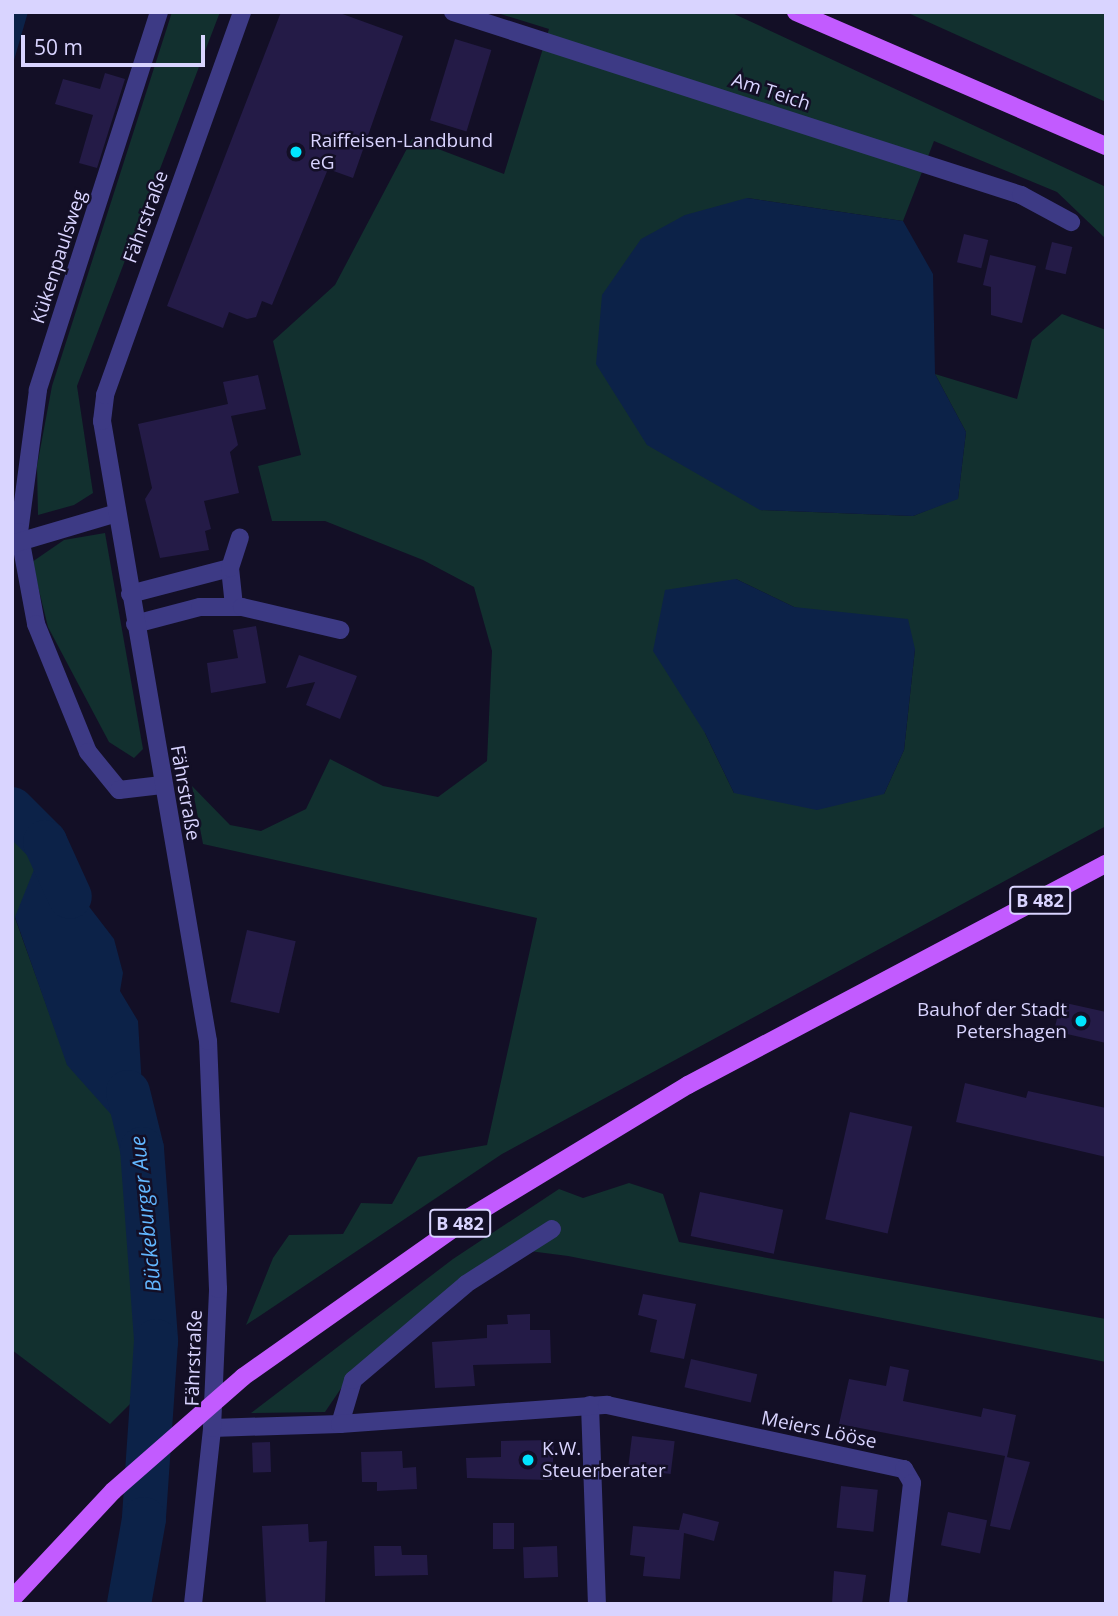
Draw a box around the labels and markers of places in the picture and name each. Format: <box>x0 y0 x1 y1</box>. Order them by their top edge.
place label: Raiffeisen-Landbund eG <box>310 130 493 174</box>
marker: Raiffeisen-Landbund eG <box>288 144 304 160</box>
place label: Bauhof der Stadt Petershagen <box>917 999 1067 1043</box>
marker: Bauhof der Stadt Petershagen <box>1073 1013 1089 1029</box>
place label: K.W. Steuerberater <box>542 1438 666 1482</box>
marker: K.W. Steuerberater <box>520 1452 536 1468</box>

